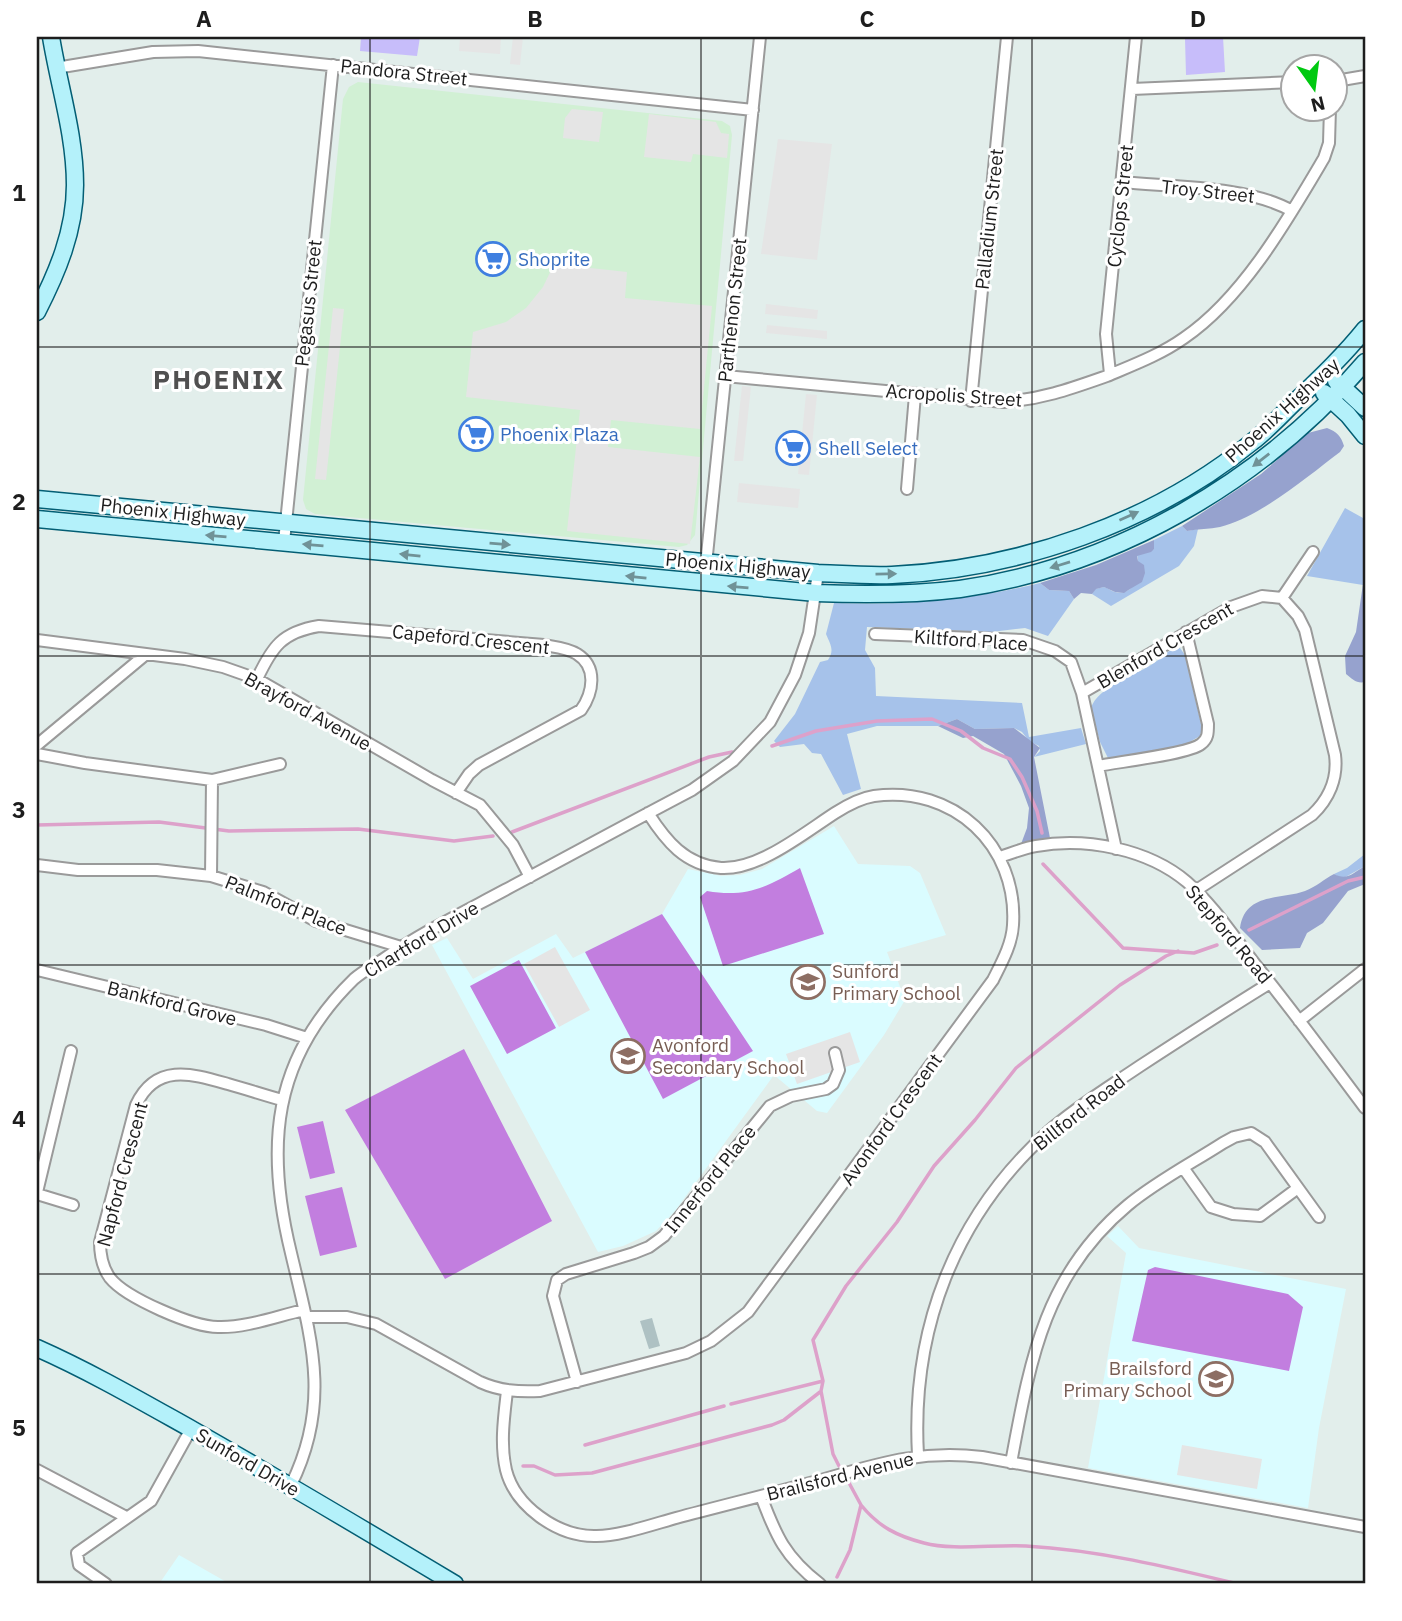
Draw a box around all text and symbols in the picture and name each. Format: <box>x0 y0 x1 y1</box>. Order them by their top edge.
text: A <box>196 3 212 33</box>
text: B <box>527 3 543 33</box>
text: C <box>860 3 875 33</box>
text: D <box>1190 3 1206 33</box>
north arrow <box>1280 52 1350 122</box>
street label: Pandora Street <box>339 53 469 91</box>
text: N <box>1309 91 1328 118</box>
street label: Cyclops Street <box>1102 143 1138 269</box>
street label: Palladium Street <box>970 147 1008 291</box>
street label: Troy Street <box>1160 174 1256 208</box>
text: 1 <box>12 177 26 207</box>
street label: Parthenon Street <box>712 237 752 383</box>
street label: Pegasus Street <box>289 238 327 368</box>
supermarket icon: Shoprite <box>474 240 512 278</box>
place label: Shoprite <box>518 247 590 271</box>
street label: Phoenix Highway <box>1220 352 1345 468</box>
district label: PHOENIX <box>153 362 285 396</box>
street label: Acropolis Street <box>885 378 1023 412</box>
supermarket icon: Phoenix Plaza <box>457 415 495 453</box>
place label: Phoenix Plaza <box>500 422 619 446</box>
supermarket icon: Shell Select <box>774 429 812 467</box>
place label: Shell Select <box>818 436 918 460</box>
one-way arrow <box>1252 453 1270 467</box>
text: 2 <box>12 486 26 516</box>
street label: Phoenix Highway <box>99 492 247 532</box>
one-way arrow <box>1119 511 1139 522</box>
one-way arrow <box>204 530 226 541</box>
one-way arrow <box>489 538 511 549</box>
one-way arrow <box>301 539 323 550</box>
street label: Phoenix Highway <box>664 547 812 583</box>
one-way arrow <box>399 549 421 560</box>
one-way arrow <box>1050 560 1071 570</box>
one-way arrow <box>875 569 897 580</box>
one-way arrow <box>625 572 647 583</box>
one-way arrow <box>727 581 749 592</box>
street label: Blenford Crescent <box>1092 596 1238 694</box>
street label: Capeford Crescent <box>391 619 551 659</box>
street label: Kiltford Place <box>913 624 1029 656</box>
street label: Brayford Avenue <box>240 666 376 756</box>
text: 3 <box>12 794 26 824</box>
street label: Palmford Place <box>222 870 350 940</box>
street label: Stepford Road <box>1181 880 1277 988</box>
street label: Chartford Drive <box>359 895 483 983</box>
place label: Sunford Primary School <box>832 959 961 1005</box>
school or university icon: Sunford Primary School <box>789 963 827 1001</box>
street label: Bankford Grove <box>105 975 239 1031</box>
place label: Avonford Secondary School <box>652 1033 804 1079</box>
school or university icon: Avonford Secondary School <box>609 1037 647 1075</box>
street label: Avonford Crescent <box>835 1048 947 1190</box>
street label: Billford Road <box>1028 1069 1130 1155</box>
street label: Napford Crescent <box>91 1099 153 1249</box>
text: 4 <box>12 1103 26 1133</box>
street label: Innerford Place <box>659 1120 761 1238</box>
place label: Brailsford Primary School <box>1063 1356 1192 1402</box>
school or university icon: Brailsford Primary School <box>1197 1360 1235 1398</box>
text: 5 <box>12 1412 26 1442</box>
street label: Sunford Drive <box>192 1423 304 1501</box>
street label: Brailsford Avenue <box>764 1446 916 1506</box>

